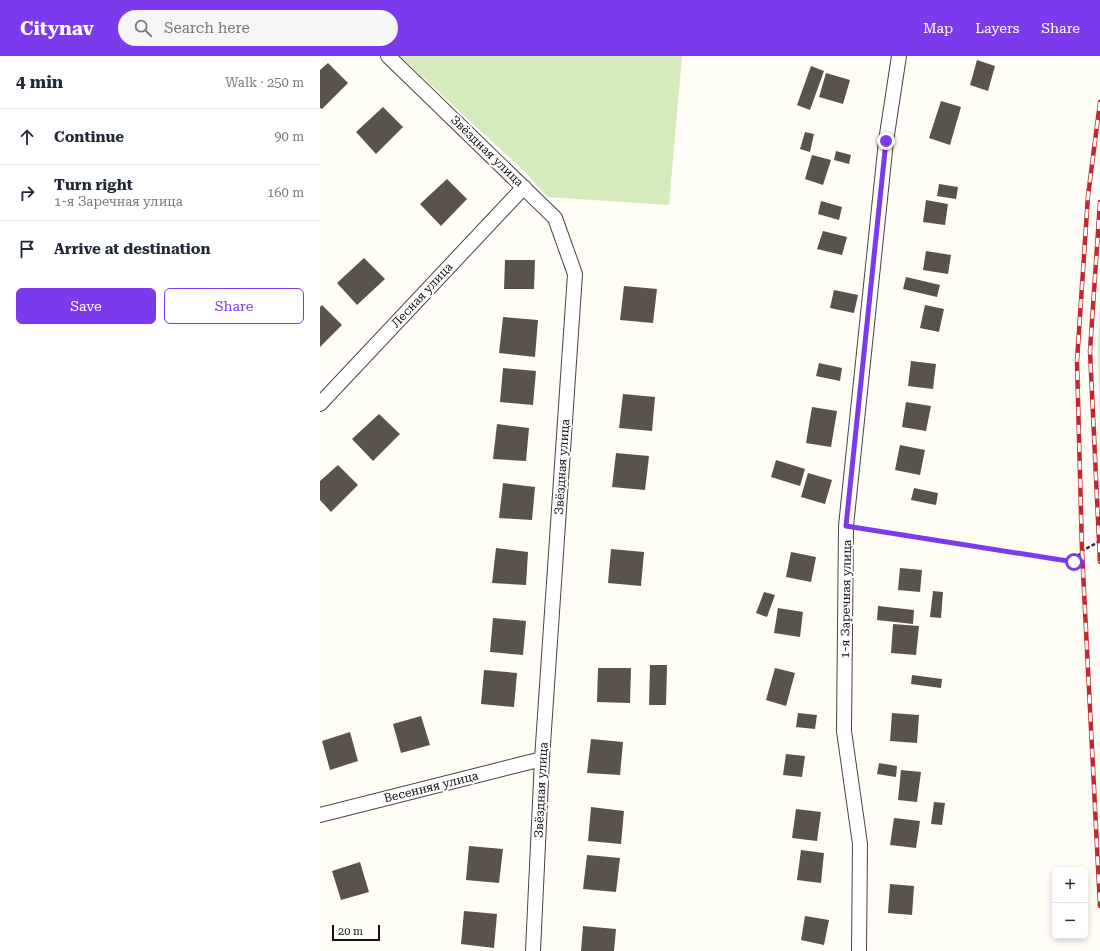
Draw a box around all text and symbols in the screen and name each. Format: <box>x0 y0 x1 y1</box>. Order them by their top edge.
search box <box>118 10 398 46</box>
text: Citynav <box>20 17 94 40</box>
icon: search <box>132 17 154 39</box>
text: Search here <box>164 19 250 37</box>
text: Map <box>923 20 953 36</box>
text: Layers <box>975 20 1019 36</box>
text: Share <box>1041 20 1080 36</box>
text: 4 min <box>16 72 63 92</box>
text: Walk · 250 m <box>225 75 304 90</box>
street label: Звёздная улица <box>448 113 527 190</box>
icon: ahead <box>16 126 38 148</box>
text: Continue <box>54 128 124 146</box>
text: 90 m <box>274 129 304 144</box>
route end <box>877 132 895 150</box>
text: Turn right <box>54 176 133 194</box>
icon: right <box>16 182 38 204</box>
text: 160 m <box>267 185 304 200</box>
text: 1-я Заречная улица <box>54 194 183 209</box>
icon: arrive <box>16 238 38 260</box>
text: Arrive at destination <box>54 240 210 258</box>
street label: Лесная улица <box>388 259 456 330</box>
button: Save <box>16 288 156 324</box>
button: Share <box>164 288 304 324</box>
street label: Звёздная улица <box>552 418 572 515</box>
street label: 1-я Заречная улица <box>838 539 854 659</box>
route start <box>1065 553 1083 571</box>
street label: Звёздная улица <box>531 741 551 838</box>
street label: Весенняя улица <box>382 768 480 806</box>
map controls <box>1052 867 1088 939</box>
button: + <box>1052 867 1088 903</box>
button: − <box>1052 903 1088 939</box>
scale bar <box>332 923 380 942</box>
text: 20 m <box>338 925 363 938</box>

